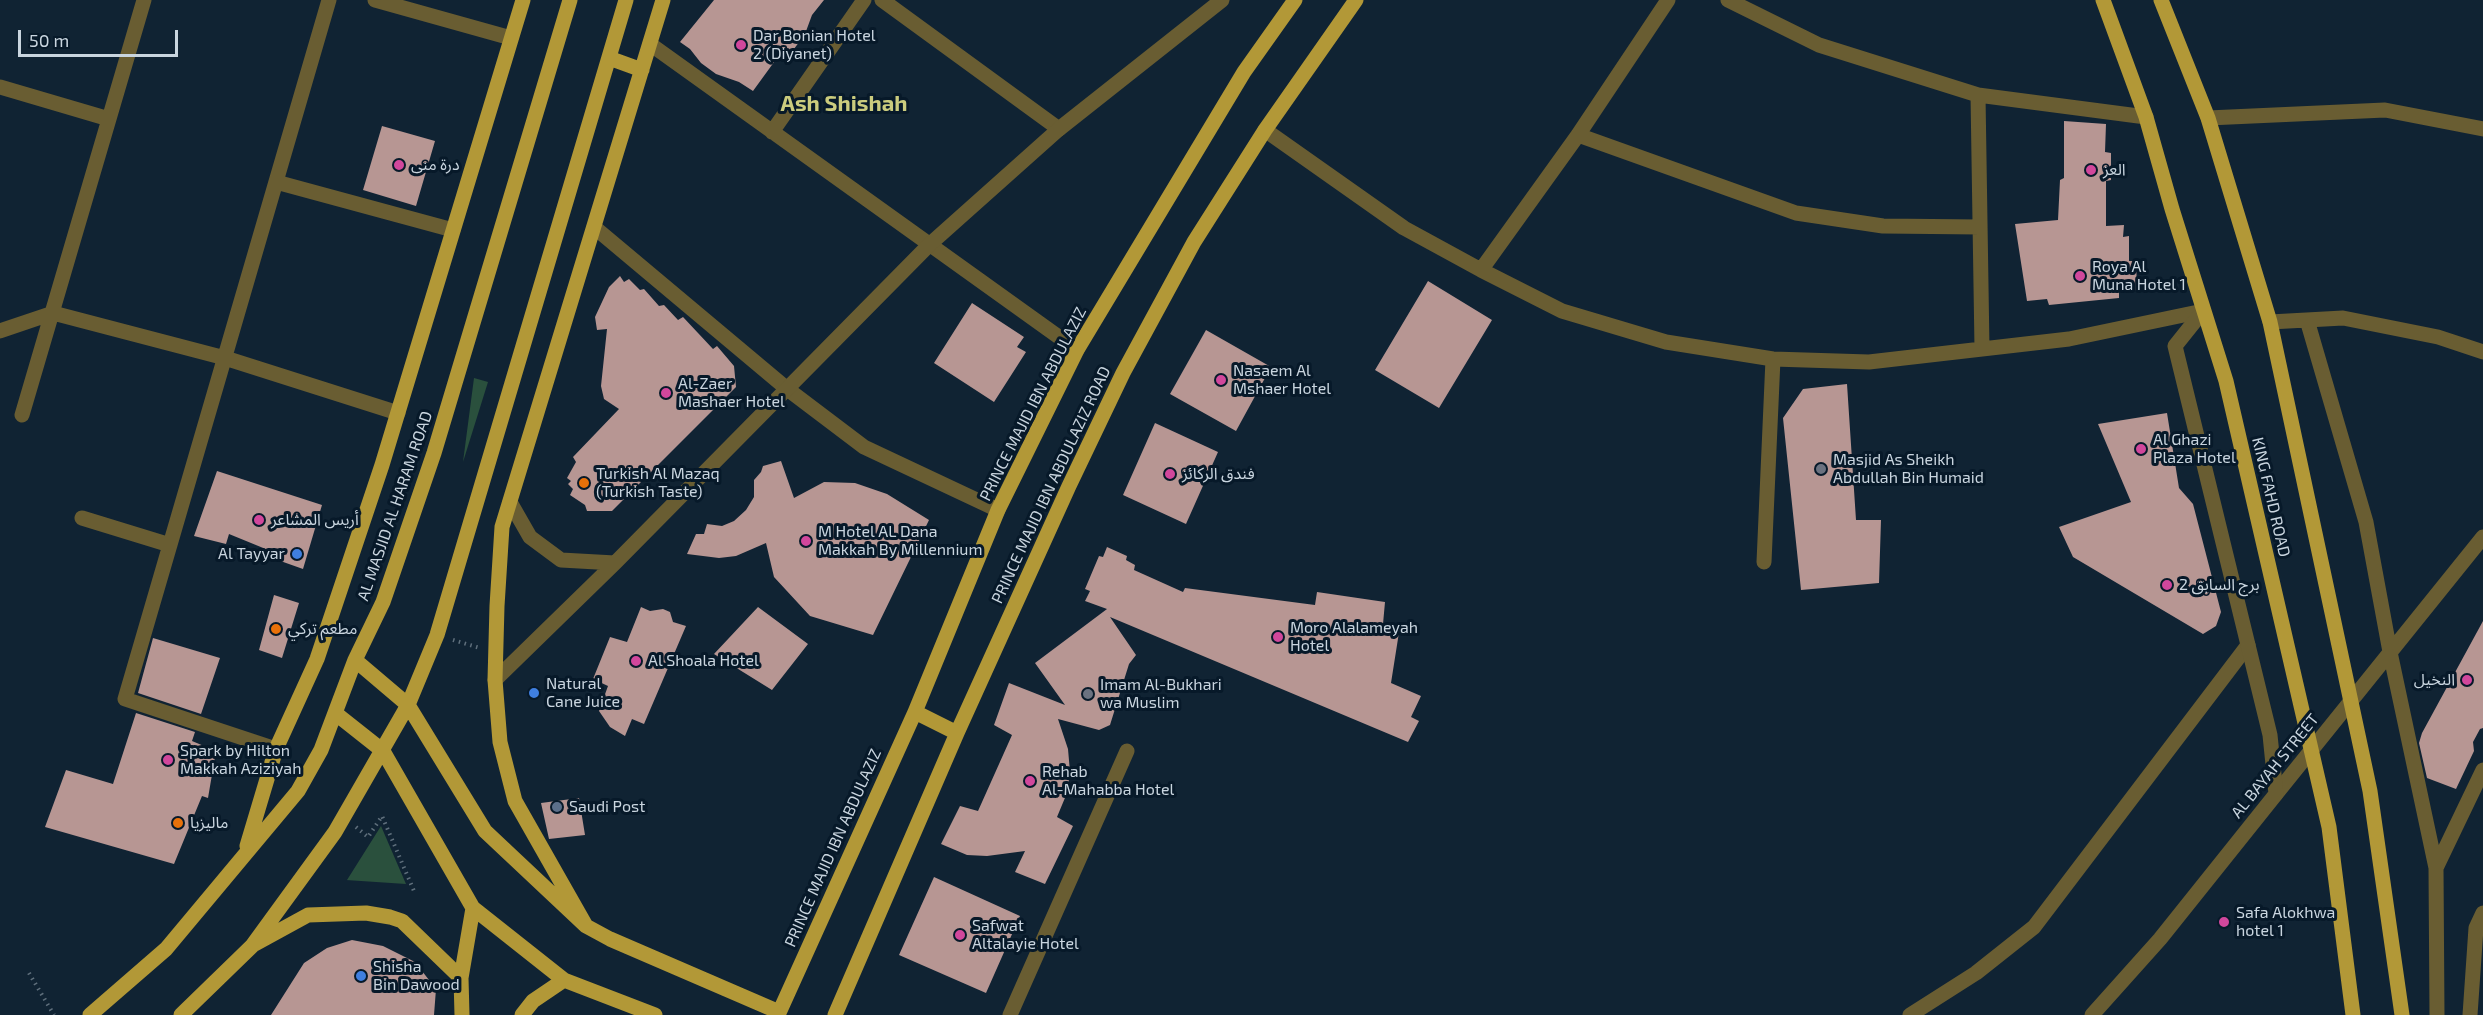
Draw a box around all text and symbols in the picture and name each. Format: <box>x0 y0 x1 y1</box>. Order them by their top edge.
scale bar <box>21 18 182 56</box>
place label: Dar Bonian Hotel 2 (Diyanet) <box>753 26 876 64</box>
text: 50 m <box>29 29 69 51</box>
marker: Dar Bonian Hotel 2 (Diyanet) <box>734 38 748 52</box>
district label: Ash Shishah <box>781 91 907 117</box>
place label: درة منى <box>411 155 460 175</box>
marker: درة منى <box>392 158 406 172</box>
place label: العز <box>2103 160 2126 180</box>
marker: العز <box>2084 163 2098 177</box>
place label: Roya Al Muna Hotel 1 <box>2092 257 2186 295</box>
marker: Roya Al Muna Hotel 1 <box>2073 269 2087 283</box>
street label: PRINCE MAJID IBN ABDULAZIZ <box>976 304 1090 504</box>
place label: Nasaem Al Mshaer Hotel <box>1233 361 1331 399</box>
street label: PRINCE MAJID IBN ABDULAZIZ ROAD <box>987 363 1115 607</box>
marker: Nasaem Al Mshaer Hotel <box>1214 373 1228 387</box>
place label: Al-Zaer Mashaer Hotel <box>678 374 785 412</box>
marker: Al-Zaer Mashaer Hotel <box>659 386 673 400</box>
street label: AL MASJID AL HARAM ROAD <box>353 409 437 603</box>
place label: Al Ghazi Plaza Hotel <box>2153 430 2236 468</box>
street label: KING FAHD ROAD <box>2248 435 2294 559</box>
marker: Al Ghazi Plaza Hotel <box>2134 442 2148 456</box>
place label: Masjid As Sheikh Abdullah Bin Humaid <box>1833 450 1984 488</box>
marker: Masjid As Sheikh Abdullah Bin Humaid <box>1814 462 1828 476</box>
place label: Turkish Al Mazaq (Turkish Taste) <box>596 464 720 502</box>
place label: فندق الركائز <box>1182 464 1255 484</box>
marker: فندق الركائز <box>1163 467 1177 481</box>
marker: Turkish Al Mazaq (Turkish Taste) <box>577 476 591 490</box>
place label: أريس المشاعر <box>271 510 359 530</box>
marker: أريس المشاعر <box>252 513 266 527</box>
place label: M Hotel AL Dana Makkah By Millennium <box>818 522 982 560</box>
marker: M Hotel AL Dana Makkah By Millennium <box>799 534 813 548</box>
place label: Al Tayyar <box>218 544 285 564</box>
marker: Al Tayyar <box>290 547 304 561</box>
place label: برج السابق 2 <box>2179 575 2259 595</box>
marker: برج السابق 2 <box>2160 578 2174 592</box>
place label: Moro Alalameyah Hotel <box>1290 618 1418 656</box>
place label: مطعم تركي <box>288 619 358 639</box>
marker: مطعم تركي <box>269 622 283 636</box>
marker: Moro Alalameyah Hotel <box>1271 630 1285 644</box>
place label: Al Shoala Hotel <box>648 651 759 671</box>
marker: Al Shoala Hotel <box>629 654 643 668</box>
place label: النخيل <box>2414 670 2455 690</box>
marker: النخيل <box>2460 673 2474 687</box>
place label: Natural Cane Juice <box>546 674 620 712</box>
place label: Imam Al-Bukhari wa Muslim <box>1100 675 1222 713</box>
marker: Natural Cane Juice <box>527 686 541 700</box>
marker: Imam Al-Bukhari wa Muslim <box>1081 687 1095 701</box>
street label: AL BAYAH STREET <box>2227 710 2323 822</box>
place label: Spark by Hilton Makkah Aziziyah <box>180 741 301 779</box>
street label: PRINCE MAJID IBN ABDULAZIZ <box>781 746 885 950</box>
marker: Spark by Hilton Makkah Aziziyah <box>161 753 175 767</box>
place label: Rehab Al-Mahabba Hotel <box>1042 762 1174 800</box>
marker: Rehab Al-Mahabba Hotel <box>1023 774 1037 788</box>
place label: Saudi Post <box>569 797 645 817</box>
marker: Saudi Post <box>550 800 564 814</box>
place label: ماليزيا <box>190 813 228 833</box>
marker: ماليزيا <box>171 816 185 830</box>
place label: Safa Alokhwa hotel 1 <box>2236 903 2335 941</box>
marker: Safa Alokhwa hotel 1 <box>2217 915 2231 929</box>
place label: Safwat Altalayie Hotel <box>972 916 1079 954</box>
marker: Safwat Altalayie Hotel <box>953 928 967 942</box>
place label: Shisha Bin Dawood <box>373 957 460 995</box>
marker: Shisha Bin Dawood <box>354 969 368 983</box>

